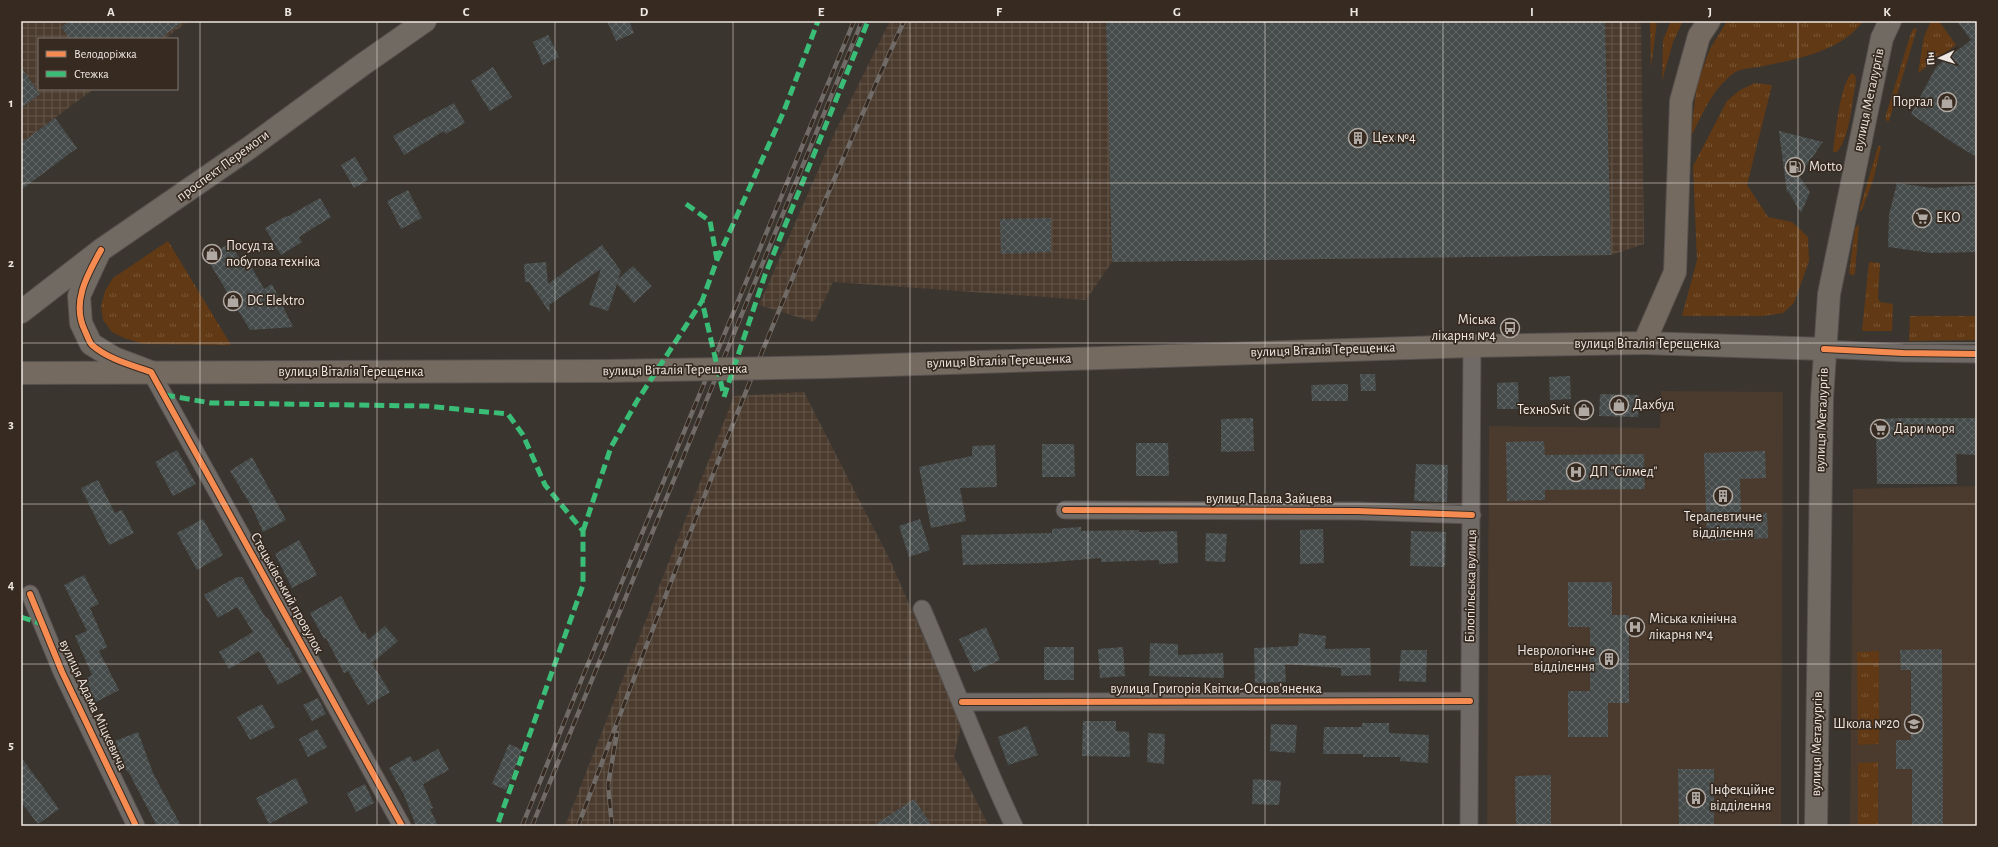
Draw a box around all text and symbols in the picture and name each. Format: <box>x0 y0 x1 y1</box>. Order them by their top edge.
text: A <box>107 6 115 19</box>
text: B <box>284 6 292 19</box>
text: C <box>463 6 470 19</box>
text: D <box>640 6 649 19</box>
text: E <box>818 6 825 19</box>
text: F <box>996 6 1003 19</box>
text: G <box>1173 6 1181 19</box>
text: H <box>1349 6 1359 19</box>
text: I <box>1530 6 1534 19</box>
text: J <box>1708 6 1712 19</box>
text: K <box>1883 6 1891 19</box>
legend <box>38 38 178 90</box>
north arrow <box>1920 38 1960 78</box>
street label: вулиця Металургів <box>1851 47 1887 153</box>
text: Велодоріжка <box>74 48 137 60</box>
text: Пн <box>1925 52 1936 66</box>
text: Стежка <box>74 68 109 80</box>
shop icon: Портал <box>1936 91 1958 113</box>
place label: Портал <box>1892 95 1933 109</box>
text: 1 <box>9 97 13 110</box>
building icon: Цех №4 <box>1347 127 1369 149</box>
street label: проспект Перемоги <box>174 128 272 204</box>
place label: Цех №4 <box>1372 131 1416 145</box>
fuel station icon: Motto <box>1784 156 1806 178</box>
place label: Motto <box>1809 160 1842 174</box>
supermarket icon: ЕКО <box>1911 207 1933 229</box>
place label: ЕКО <box>1936 211 1961 225</box>
place label: Посуд та побутова техніка <box>226 239 321 269</box>
shop icon: Посуд та побутова техніка <box>201 243 223 265</box>
text: 2 <box>8 257 14 270</box>
shop icon: DC Elektro <box>222 290 244 312</box>
place label: DC Elektro <box>247 294 305 308</box>
place label: Міська лікарня №4 <box>1432 313 1497 343</box>
bus stop icon: Міська лікарня №4 <box>1499 317 1521 339</box>
street label: вулиця Віталія Терещенка <box>1574 337 1720 351</box>
street label: вулиця Віталія Терещенка <box>1250 340 1396 360</box>
street label: вулиця Віталія Терещенка <box>926 351 1072 371</box>
street label: вулиця Віталія Терещенка <box>602 362 748 378</box>
street label: вулиця Віталія Терещенка <box>278 365 424 379</box>
street label: вулиця Металургів <box>1813 367 1831 473</box>
shop icon: Дахбуд <box>1608 394 1630 416</box>
place label: Дахбуд <box>1633 398 1674 412</box>
shop icon: ТехноSvit <box>1573 399 1595 421</box>
place label: ТехноSvit <box>1517 403 1571 417</box>
text: 3 <box>8 418 14 431</box>
supermarket icon: Дари моря <box>1869 418 1891 440</box>
place label: Дари моря <box>1894 422 1955 436</box>
hospital icon: ДП "Сілмед" <box>1565 461 1587 483</box>
place label: ДП "Сілмед" <box>1590 465 1657 479</box>
building icon: Терапевтичне відділення <box>1712 485 1734 507</box>
street label: вулиця Павла Зайцева <box>1206 492 1333 506</box>
place label: Терапевтичне відділення <box>1684 510 1762 540</box>
street label: Білопільська вулиця <box>1463 529 1479 643</box>
street label: Стецьківський провулок <box>248 530 326 656</box>
text: 4 <box>8 579 15 592</box>
place label: Міська клінічна лікарня №4 <box>1649 612 1738 642</box>
hospital icon: Міська клінічна лікарня №4 <box>1624 616 1646 638</box>
street label: вулиця Адама Міцкевича <box>57 638 130 773</box>
place label: Неврологічне відділення <box>1517 644 1595 674</box>
building icon: Неврологічне відділення <box>1598 648 1620 670</box>
street label: вулиця Григорія Квітки-Основʼяненка <box>1110 682 1322 696</box>
street label: вулиця Металургів <box>1809 691 1825 797</box>
school or university icon: Школа №20 <box>1903 713 1925 735</box>
place label: Школа №20 <box>1833 717 1900 731</box>
text: 5 <box>8 739 14 752</box>
place label: Інфекційне відділення <box>1710 783 1775 813</box>
building icon: Інфекційне відділення <box>1685 787 1707 809</box>

